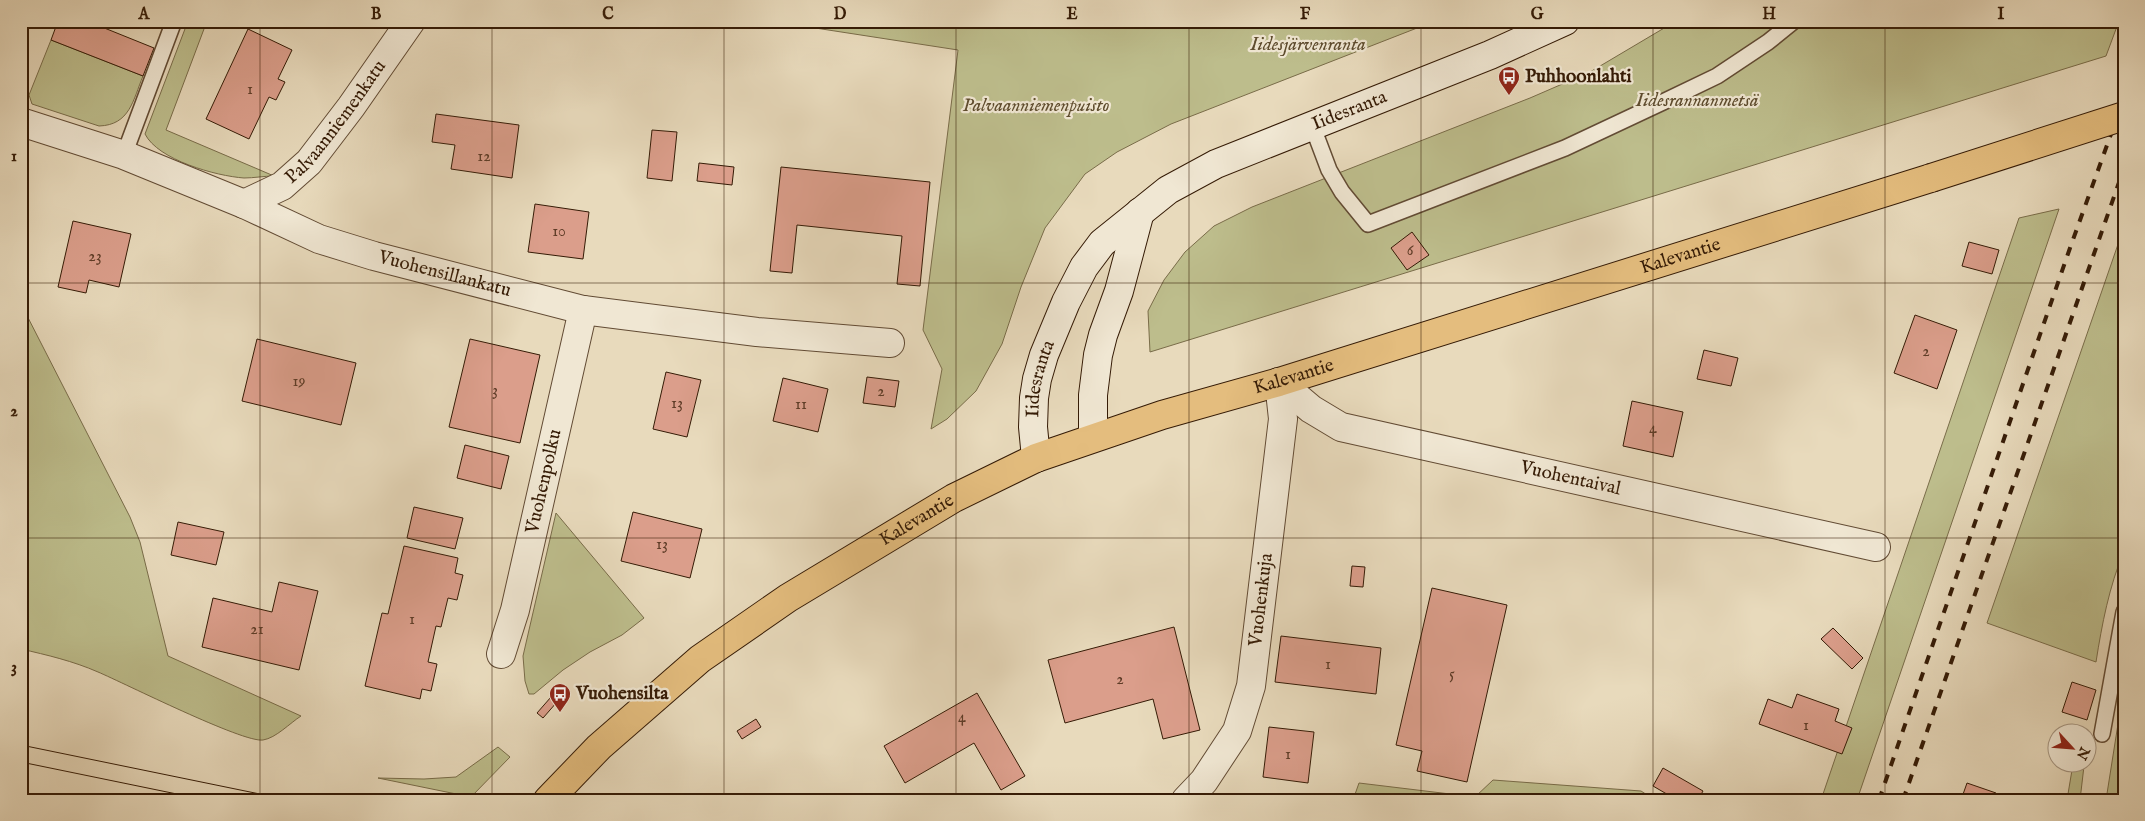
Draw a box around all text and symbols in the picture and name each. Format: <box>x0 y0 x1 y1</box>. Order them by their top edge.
text: A <box>138 5 151 25</box>
text: B <box>371 5 382 25</box>
text: C <box>602 5 614 25</box>
text: D <box>834 5 847 25</box>
text: E <box>1066 5 1078 25</box>
text: F <box>1300 5 1311 25</box>
text: G <box>1531 5 1544 25</box>
text: H <box>1762 5 1776 25</box>
text: I <box>1998 5 2005 25</box>
park label: Iidesjärvenranta <box>1249 33 1366 57</box>
street label: Palvaanniemenkatu <box>280 56 392 189</box>
bus stop icon: Puhhoonlahti <box>1497 65 1521 96</box>
place label: Puhhoonlahti <box>1525 65 1632 89</box>
house number: 1 <box>247 80 253 100</box>
street label: Iidesranta <box>1308 85 1391 137</box>
park label: Iidesrannanmetsä <box>1635 89 1759 113</box>
park label: Palvaanniemenpuisto <box>963 94 1110 118</box>
text: 1 <box>11 147 17 167</box>
house number: 12 <box>477 147 491 167</box>
house number: 10 <box>552 222 566 242</box>
street label: Kalevantie <box>1637 232 1724 280</box>
house number: 6 <box>1407 241 1414 261</box>
street label: Vuohensillankatu <box>375 245 514 303</box>
house number: 23 <box>88 247 102 267</box>
street label: Iidesranta <box>1021 336 1061 418</box>
house number: 2 <box>1922 342 1930 362</box>
street label: Kalevantie <box>1251 353 1337 401</box>
house number: 19 <box>293 372 305 392</box>
house number: 3 <box>492 381 498 401</box>
house number: 2 <box>877 382 885 402</box>
house number: 13 <box>671 394 683 414</box>
house number: 11 <box>795 395 807 415</box>
text: 2 <box>10 402 18 422</box>
house number: 4 <box>1649 419 1657 439</box>
street label: Vuohenpolku <box>520 427 568 537</box>
street label: Vuohentaival <box>1517 455 1624 502</box>
street label: Kalevantie <box>875 489 959 552</box>
house number: 13 <box>656 535 668 555</box>
street label: Vuohenkuja <box>1244 551 1279 649</box>
house number: 1 <box>409 610 415 630</box>
house number: 21 <box>250 620 264 640</box>
house number: 1 <box>1325 655 1331 675</box>
text: 3 <box>11 658 17 678</box>
house number: 5 <box>1449 665 1455 685</box>
house number: 2 <box>1116 670 1124 690</box>
bus stop icon: Vuohensilta <box>548 682 572 713</box>
place label: Vuohensilta <box>575 682 669 706</box>
house number: 4 <box>958 708 966 728</box>
house number: 1 <box>1803 716 1809 736</box>
north arrow <box>2048 724 2098 774</box>
text: N <box>2072 743 2094 763</box>
house number: 1 <box>1285 745 1291 765</box>

